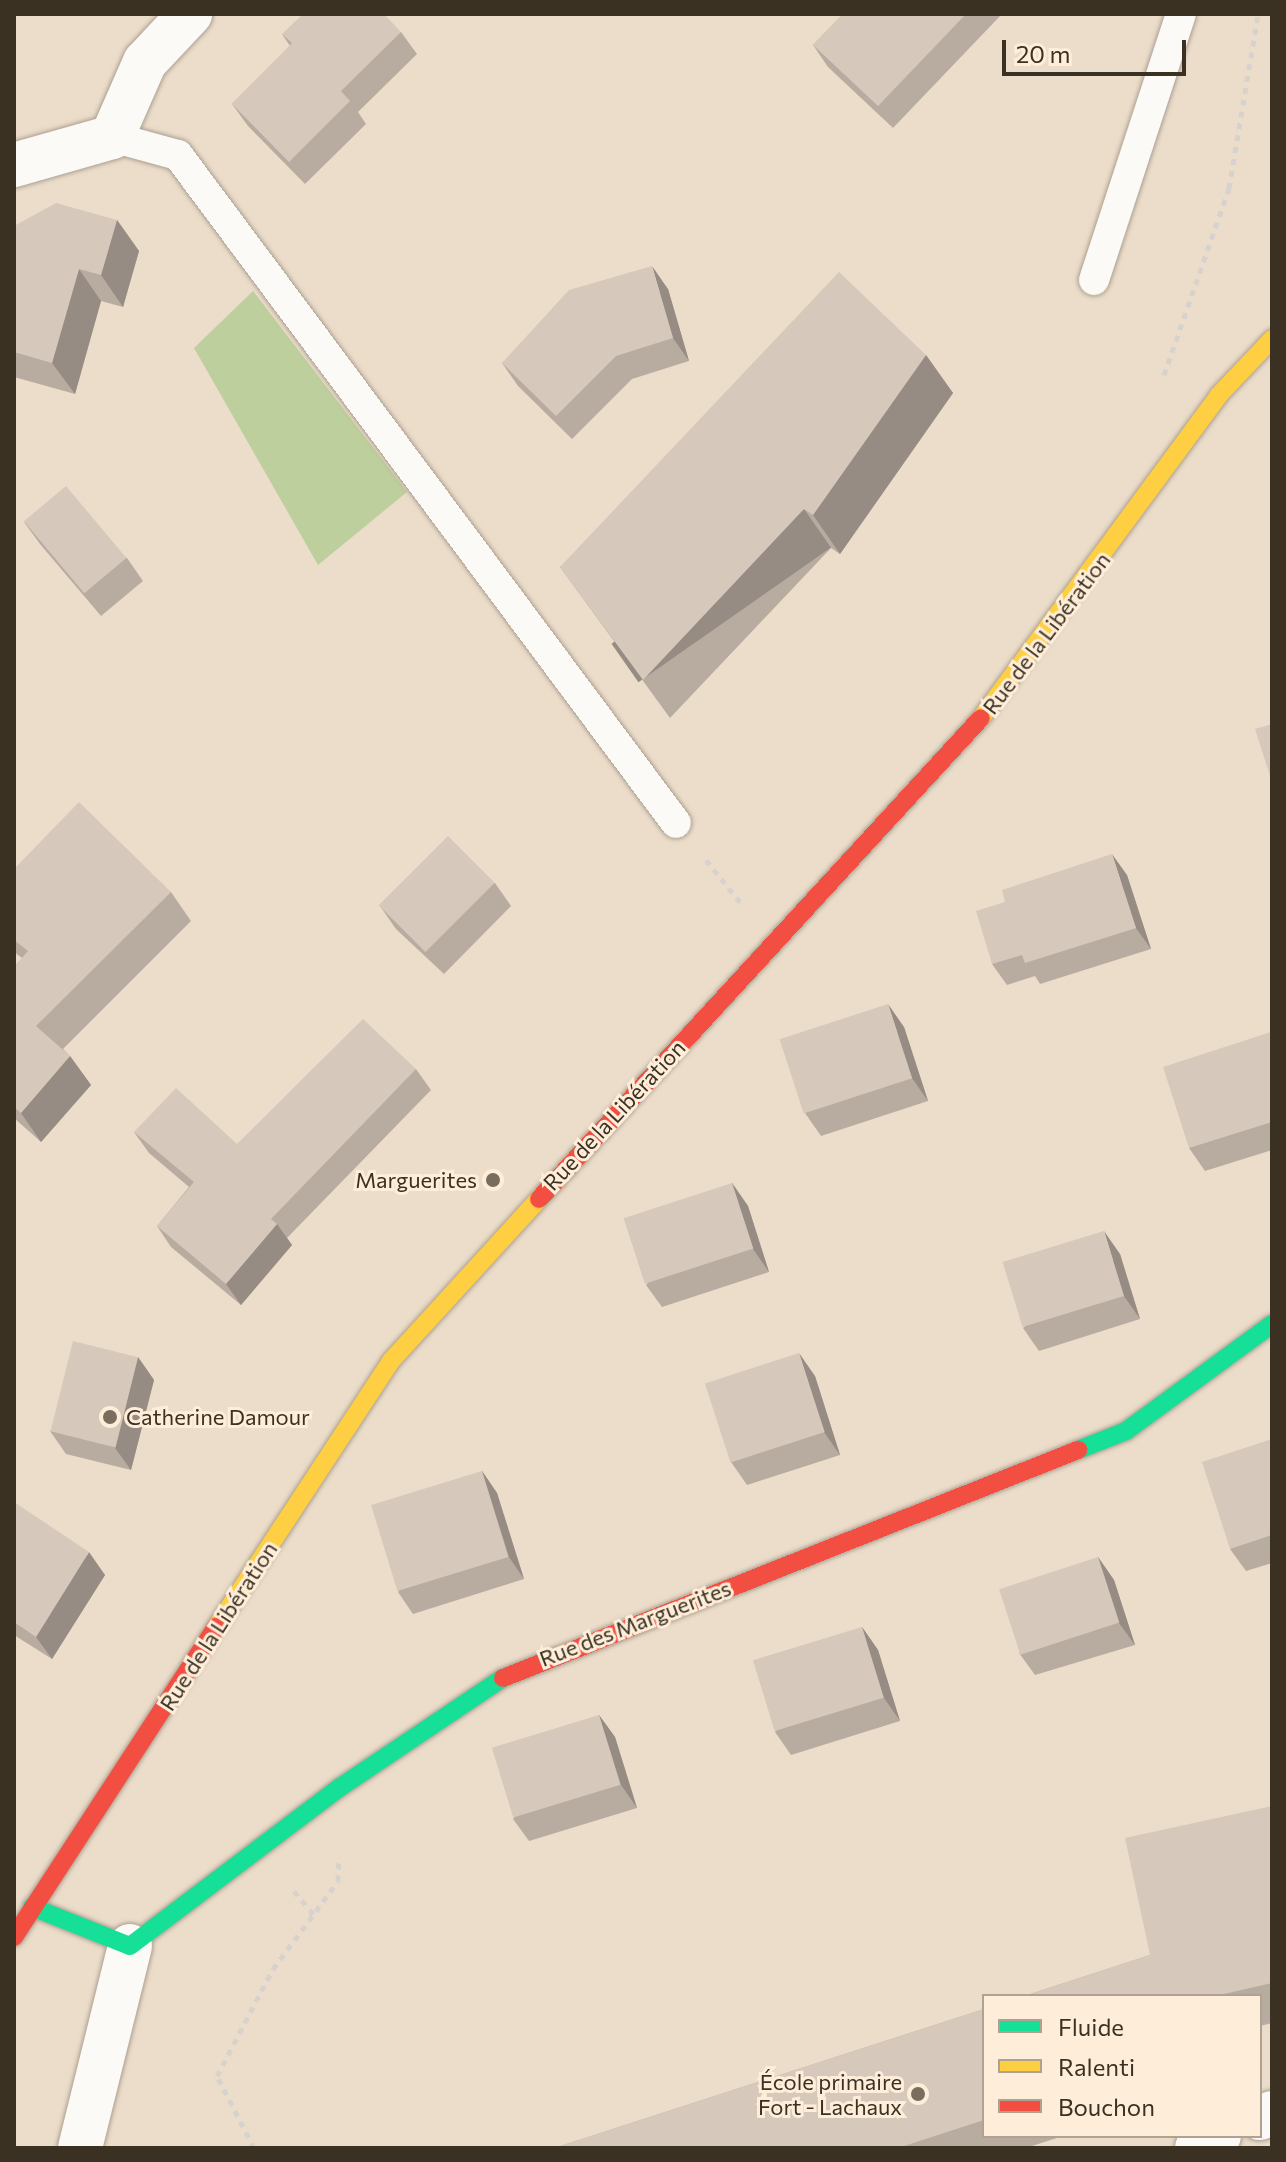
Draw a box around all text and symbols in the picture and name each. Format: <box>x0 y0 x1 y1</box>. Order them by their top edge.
scale bar <box>1006 24 1190 74</box>
text: 20 m <box>1016 39 1070 68</box>
street label: Rue de la Libération <box>977 547 1115 719</box>
street label: Rue de la Libération <box>538 1034 690 1196</box>
place label: Marguerites <box>355 1167 477 1193</box>
marker: Marguerites <box>484 1171 502 1189</box>
place label: Catherine Damour <box>126 1404 310 1430</box>
marker: Catherine Damour <box>101 1408 119 1426</box>
street label: Rue de la Libération <box>154 1537 282 1715</box>
street label: Rue des Marguerites <box>535 1574 735 1672</box>
legend <box>982 1994 1262 2138</box>
text: Fluide <box>1058 2012 1124 2041</box>
text: Ralenti <box>1058 2052 1135 2081</box>
place label: École primaire Fort - Lachaux <box>758 2068 902 2120</box>
marker: École primaire Fort - Lachaux <box>909 2085 927 2103</box>
text: Bouchon <box>1058 2092 1155 2121</box>

